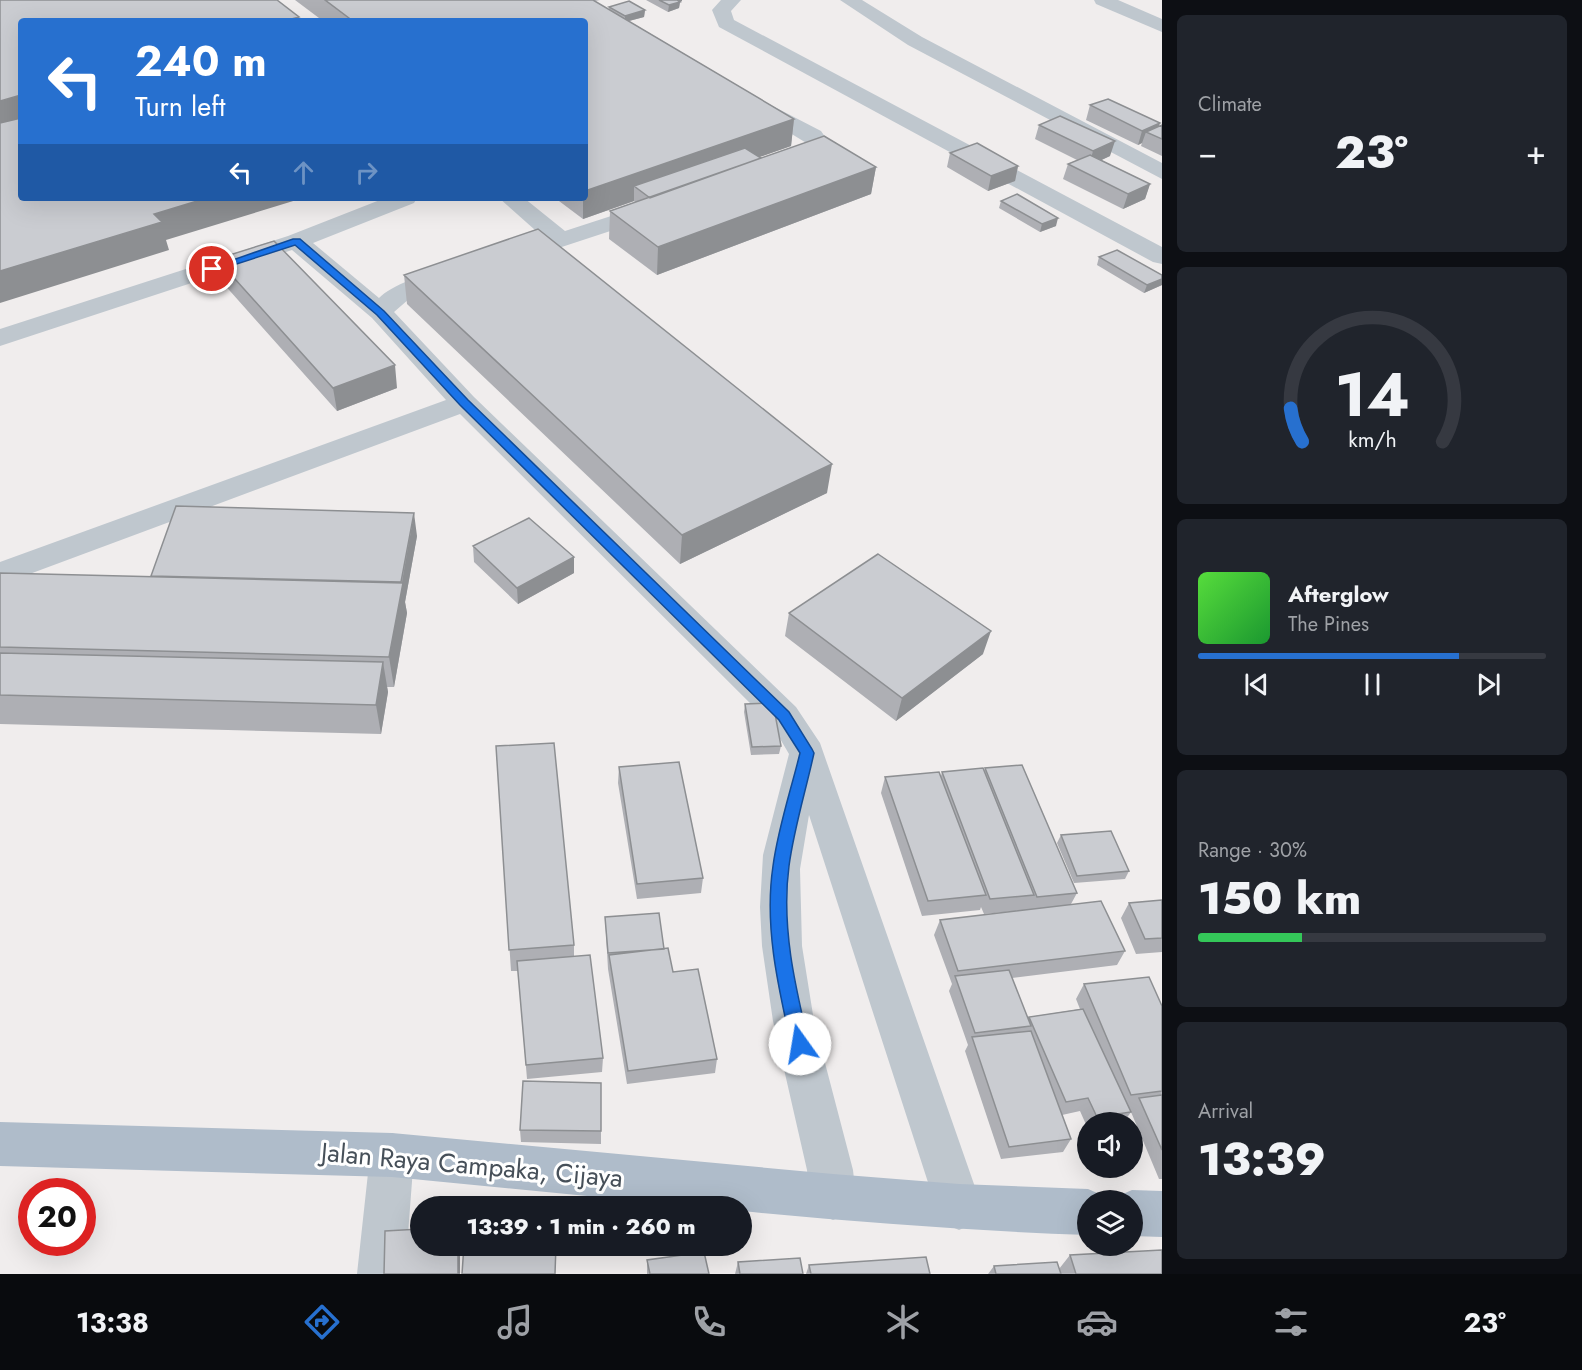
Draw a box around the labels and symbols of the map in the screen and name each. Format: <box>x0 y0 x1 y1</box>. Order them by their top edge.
pin <box>186 243 237 294</box>
position arrow <box>768 1012 832 1076</box>
street label: Jalan Raya Campaka, Cijaya <box>317 1133 624 1197</box>
speed limit sign: 20 <box>18 1178 96 1256</box>

